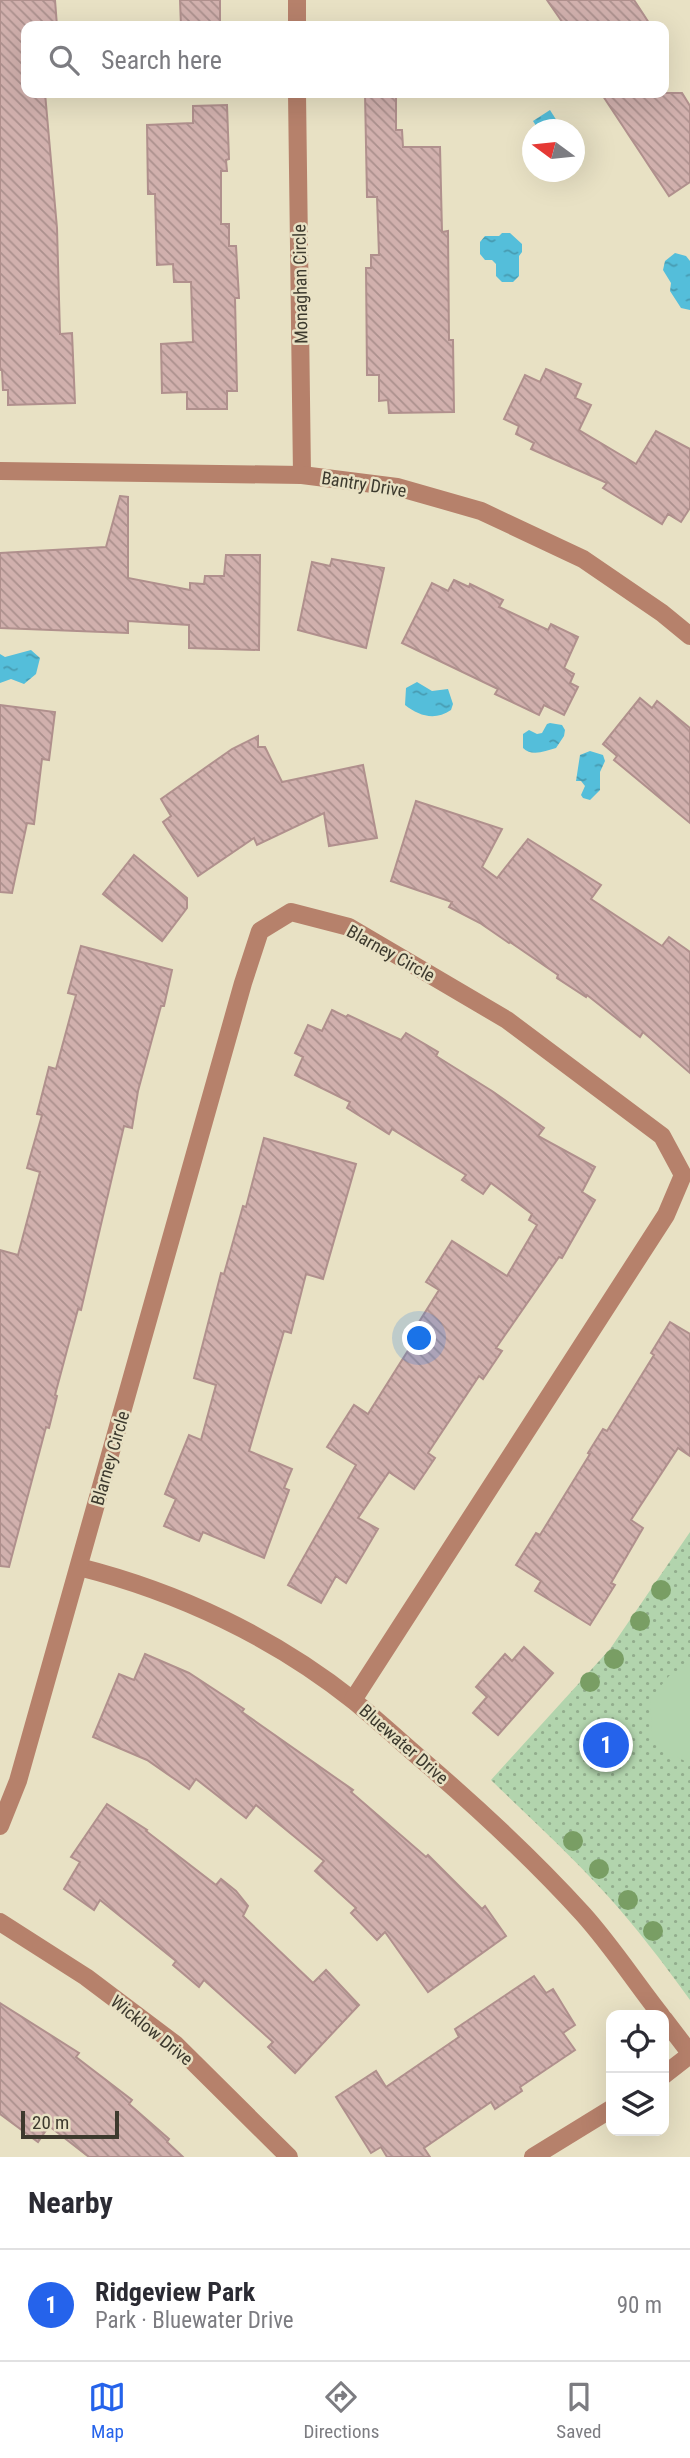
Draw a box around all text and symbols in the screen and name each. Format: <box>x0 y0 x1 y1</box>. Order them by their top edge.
search box <box>21 21 669 98</box>
icon: search <box>45 41 83 79</box>
text: Search here <box>101 45 222 75</box>
north arrow <box>522 119 585 182</box>
street label: Monaghan Circle <box>288 224 312 344</box>
street label: Bantry Drive <box>320 467 408 501</box>
street label: Blarney Circle <box>343 920 439 986</box>
your location <box>402 1321 436 1355</box>
street label: Blarney Circle <box>86 1408 134 1508</box>
street label: Bluewater Drive <box>355 1700 453 1788</box>
pin: 1 <box>583 1719 629 1771</box>
street label: Wicklow Drive <box>107 1991 197 2069</box>
map controls <box>606 2010 669 2136</box>
button: locate <box>606 2010 669 2073</box>
button: layers <box>606 2073 669 2136</box>
scale bar <box>21 2108 119 2140</box>
text: 20 m <box>32 2111 69 2134</box>
text: Nearby <box>28 2185 113 2220</box>
text: Ridgeview Park <box>95 2277 255 2307</box>
text: 1 <box>45 2292 57 2319</box>
text: 90 m <box>617 2292 662 2319</box>
text: Park · Bluewater Drive <box>95 2307 294 2334</box>
tab: Map <box>88 2378 126 2443</box>
tab: Directions <box>303 2378 379 2443</box>
tab: Saved <box>556 2378 602 2443</box>

